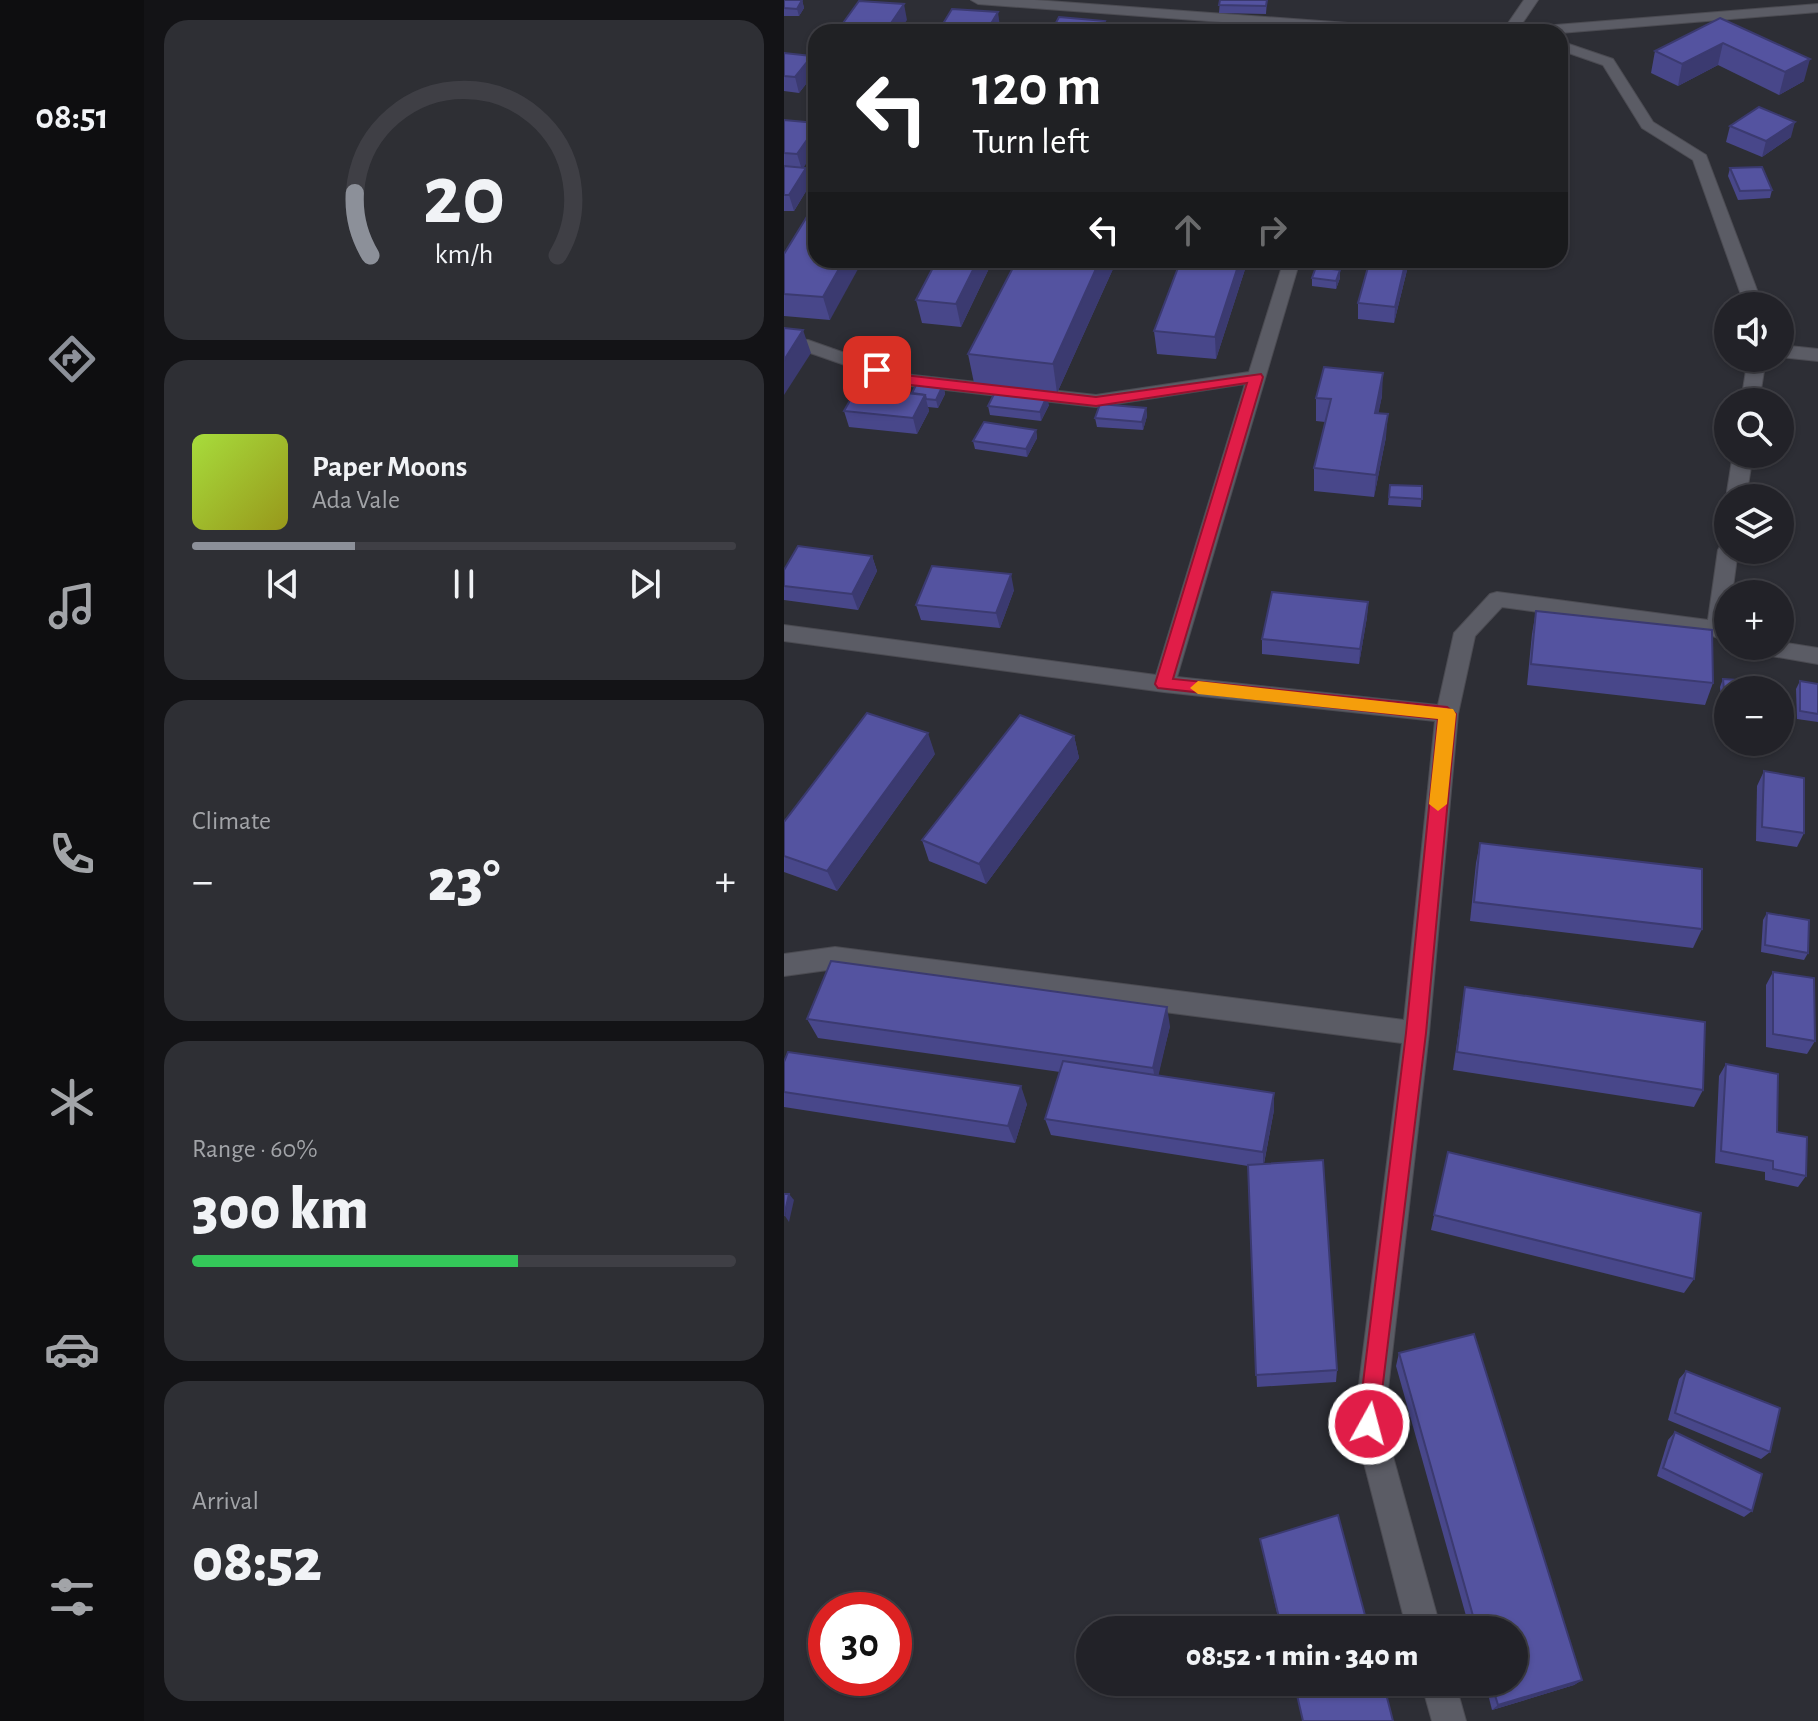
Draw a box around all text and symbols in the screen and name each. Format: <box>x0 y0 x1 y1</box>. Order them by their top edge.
icon: left <box>840 56 944 160</box>
text: 120 m <box>972 59 1101 115</box>
text: 08:51 <box>35 99 109 135</box>
text: Turn left <box>972 124 1089 160</box>
text: 20 <box>423 155 505 239</box>
icon: left <box>1082 208 1126 252</box>
icon: ahead <box>1166 208 1210 252</box>
icon: right <box>1250 208 1294 252</box>
text: km/h <box>435 240 493 269</box>
map controls <box>1714 292 1794 756</box>
button: sound <box>1714 292 1794 372</box>
icon: directions <box>44 331 100 387</box>
pin <box>843 336 911 404</box>
icon: arrive <box>855 348 899 392</box>
button: search <box>1714 388 1794 468</box>
text: Paper Moons <box>312 452 467 482</box>
button: layers <box>1714 484 1794 564</box>
text: Ada Vale <box>312 487 400 513</box>
icon: previous <box>261 562 305 606</box>
icon: pause <box>442 562 486 606</box>
icon: next <box>623 562 667 606</box>
icon: music <box>44 578 100 634</box>
button: + <box>1714 580 1794 660</box>
button: − <box>1714 676 1794 756</box>
text: Climate <box>192 808 271 834</box>
icon: phone <box>44 826 100 882</box>
text: 23° <box>428 852 500 912</box>
text: − <box>192 860 213 904</box>
text: + <box>715 860 736 904</box>
icon: climate <box>44 1074 100 1130</box>
text: Range · 60% <box>192 1136 318 1162</box>
text: 300 km <box>192 1180 369 1240</box>
icon: car <box>44 1321 100 1377</box>
position arrow <box>1327 1382 1411 1466</box>
text: Arrival <box>192 1488 259 1514</box>
text: 08:52 <box>192 1532 322 1592</box>
icon: filters <box>44 1569 100 1625</box>
speed limit sign: 30 <box>808 1592 912 1696</box>
text: 08:52 · 1 min · 340 m <box>1186 1641 1418 1671</box>

